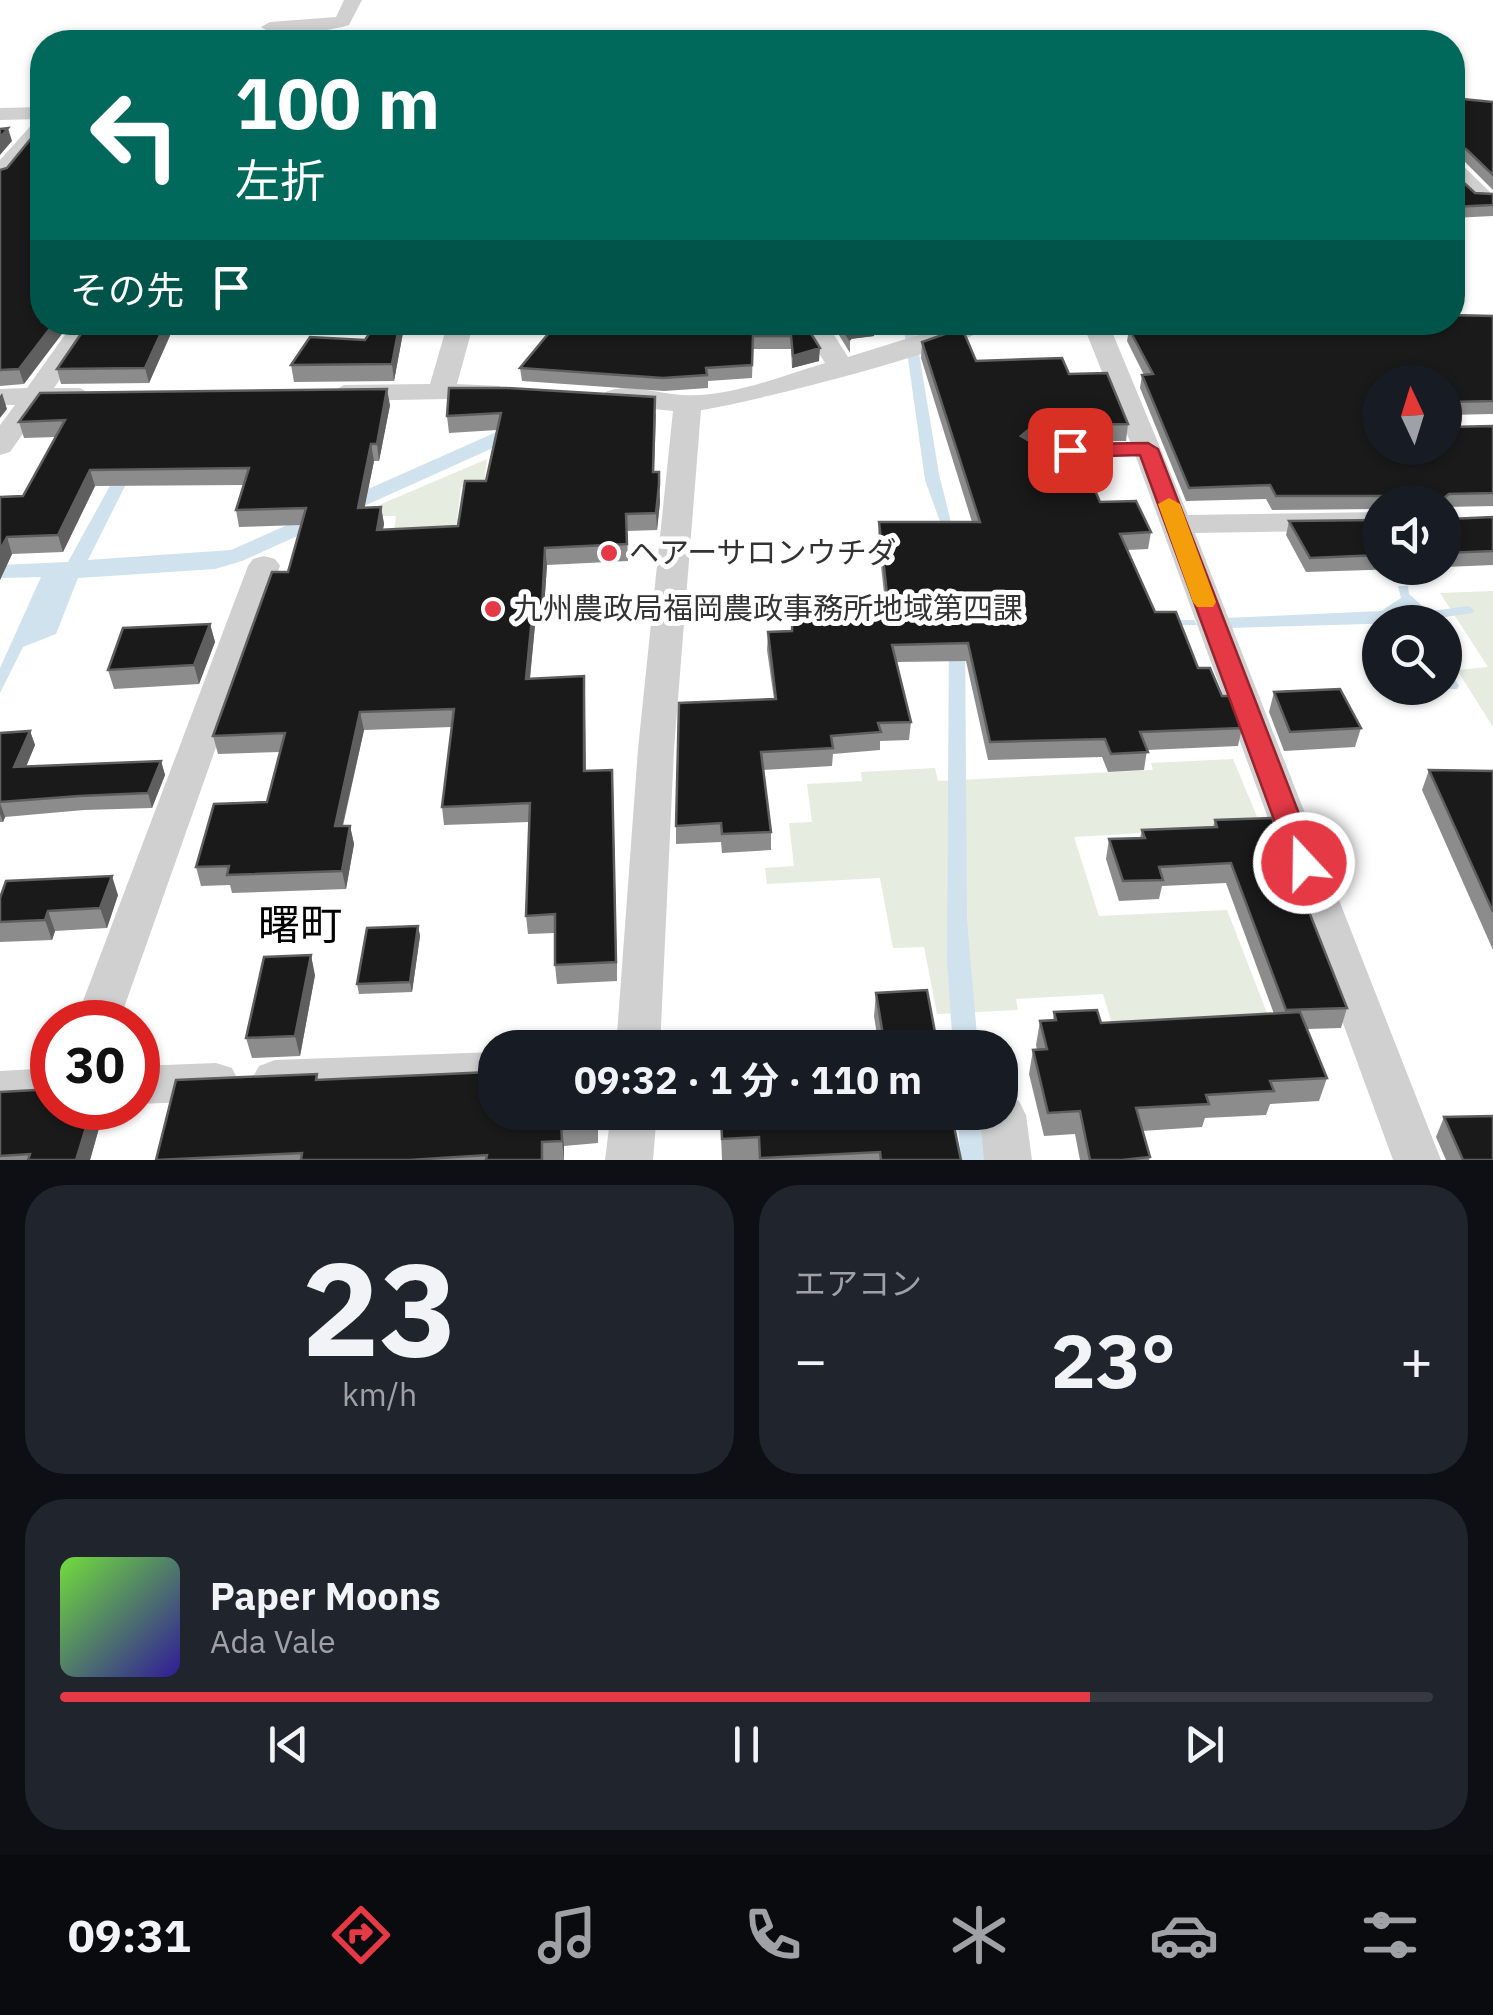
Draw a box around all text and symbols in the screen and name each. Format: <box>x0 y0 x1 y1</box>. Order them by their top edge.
text: 100 m <box>235 57 440 148</box>
icon: left <box>70 70 200 200</box>
text: 左折 <box>235 151 325 209</box>
icon: arrive <box>204 260 259 315</box>
text: その先 <box>70 265 184 314</box>
north arrow <box>1362 365 1462 465</box>
map controls <box>1362 365 1462 705</box>
pin <box>1028 408 1113 493</box>
icon: arrive <box>1043 423 1098 478</box>
button: sound <box>1362 485 1462 585</box>
place label: ヘアーサロンウチダ <box>629 532 897 571</box>
marker: ヘアーサロンウチダ <box>598 542 620 564</box>
place label: 九州農政局福岡農政事務所地域第四課 <box>513 588 1023 627</box>
marker: 九州農政局福岡農政事務所地域第四課 <box>482 598 504 620</box>
button: search <box>1362 605 1462 705</box>
position arrow <box>1252 811 1356 915</box>
district label: 曙町 <box>258 897 342 952</box>
speed limit sign: 30 <box>30 1000 160 1130</box>
text: 09:32 · 1 分 · 110 m <box>574 1055 922 1104</box>
text: 23 <box>301 1223 458 1392</box>
text: エアコン <box>794 1262 922 1304</box>
text: 23° <box>1051 1311 1176 1409</box>
text: − <box>794 1324 827 1395</box>
text: + <box>1400 1324 1433 1395</box>
text: km/h <box>342 1373 417 1415</box>
text: Paper Moons <box>210 1571 441 1620</box>
text: Ada Vale <box>210 1620 336 1662</box>
icon: previous <box>261 1717 316 1772</box>
icon: pause <box>719 1717 774 1772</box>
icon: next <box>1177 1717 1232 1772</box>
icon: directions <box>326 1900 396 1970</box>
icon: music <box>532 1900 602 1970</box>
icon: phone <box>738 1900 808 1970</box>
icon: climate <box>944 1900 1014 1970</box>
icon: car <box>1149 1900 1219 1970</box>
icon: filters <box>1355 1900 1425 1970</box>
text: 09:31 <box>68 1906 191 1964</box>

